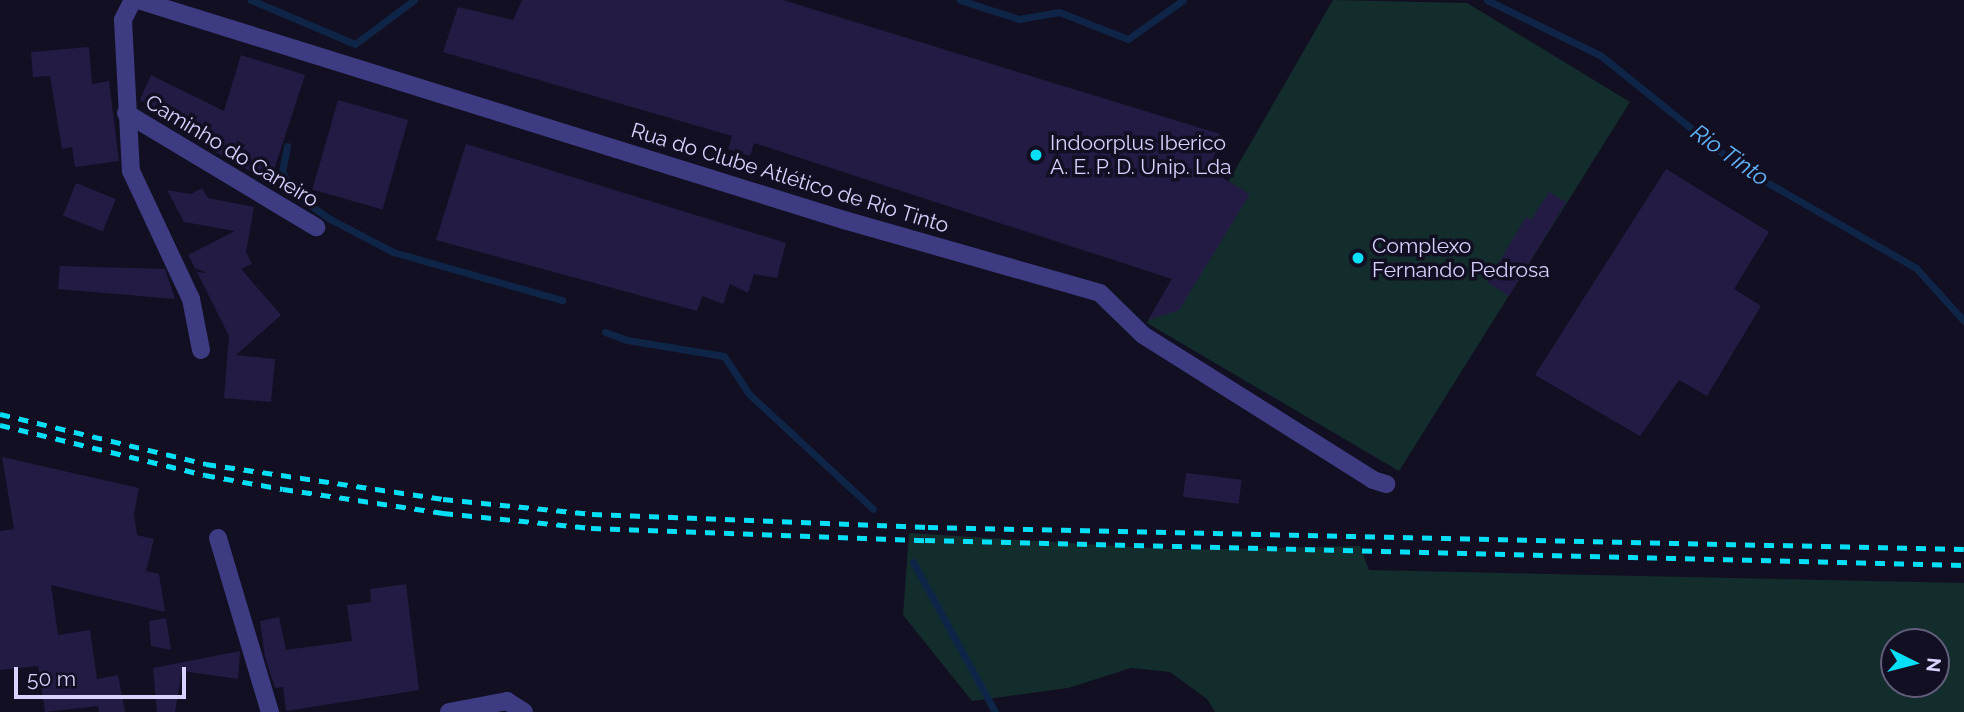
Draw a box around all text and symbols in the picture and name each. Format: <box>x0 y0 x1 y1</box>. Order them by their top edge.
street label: Caminho do Caneiro <box>141 89 323 213</box>
street label: Rua do Clube Atlético de Rio Tinto <box>627 117 953 239</box>
water label: Rio Tinto <box>1685 118 1775 192</box>
place label: Indoorplus Iberico A. E. P. D. Unip. Lda <box>1050 130 1232 180</box>
marker: Indoorplus Iberico A. E. P. D. Unip. Lda <box>1028 147 1044 163</box>
place label: Complexo Fernando Pedrosa <box>1372 233 1550 283</box>
marker: Complexo Fernando Pedrosa <box>1350 250 1366 266</box>
north arrow <box>1880 628 1950 698</box>
scale bar <box>18 652 189 696</box>
text: N <box>1922 657 1946 673</box>
text: 50 m <box>27 666 76 691</box>

